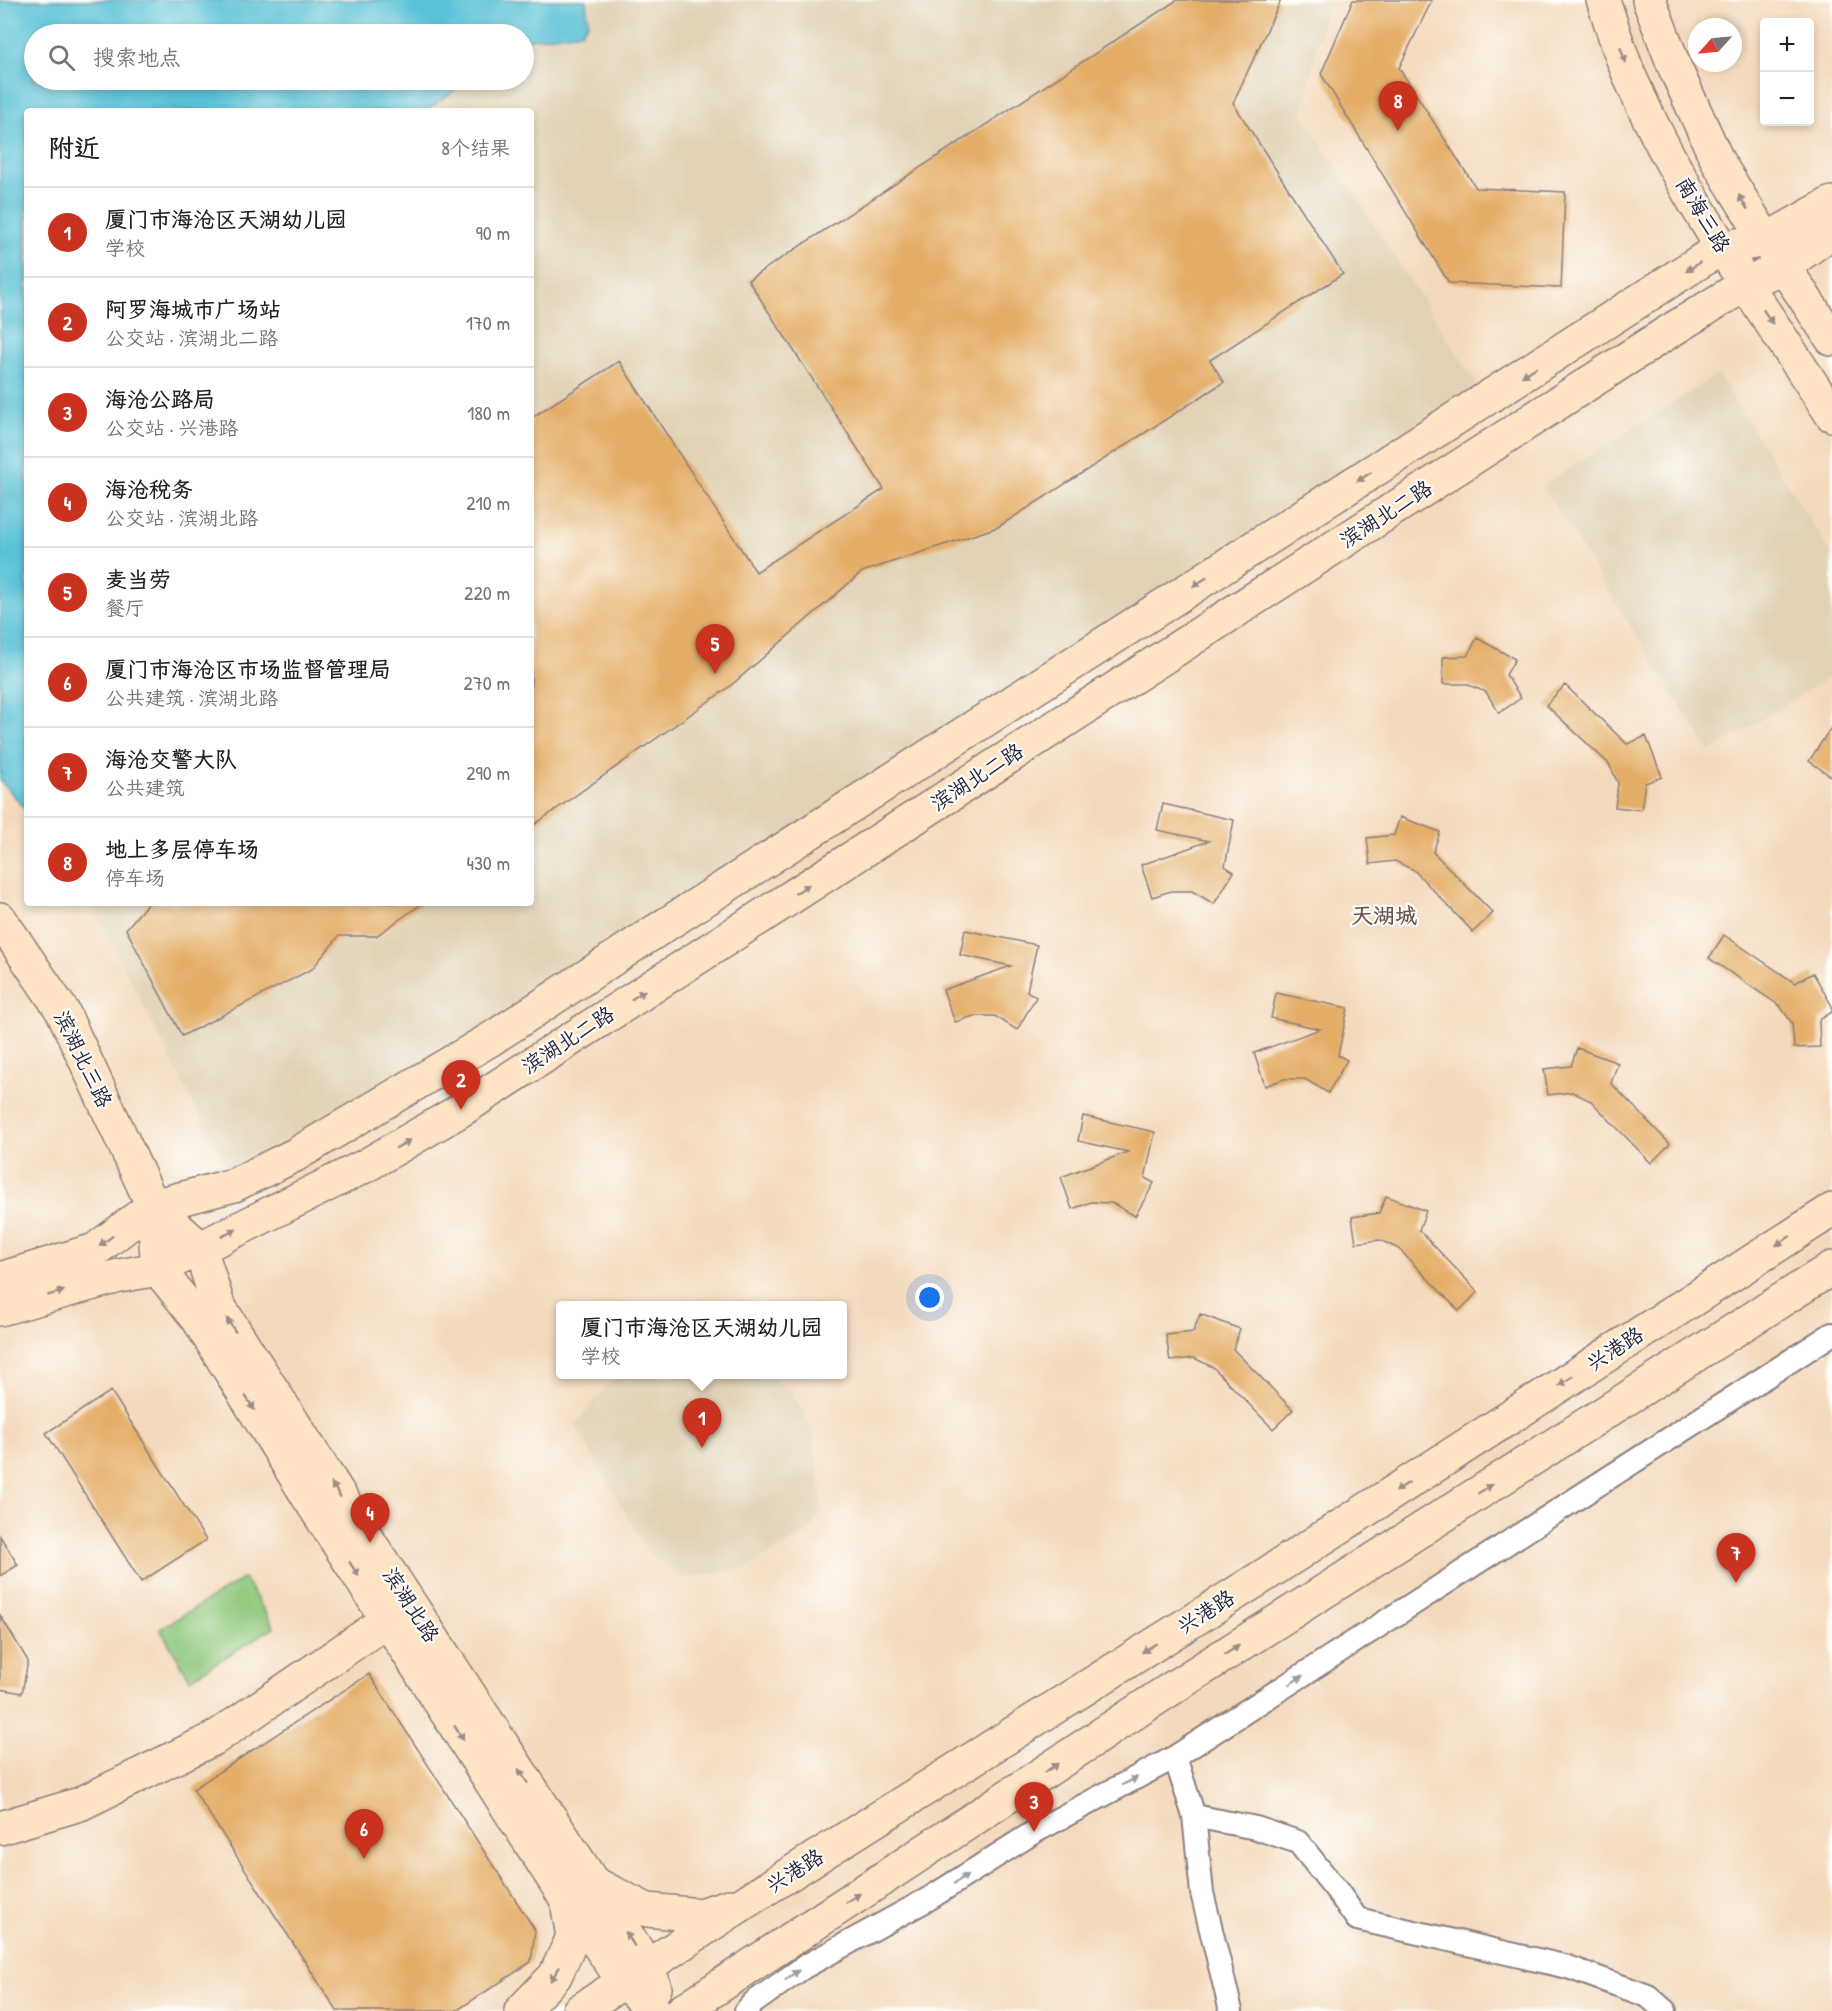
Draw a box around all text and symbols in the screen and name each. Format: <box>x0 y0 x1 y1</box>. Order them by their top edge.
north arrow <box>1688 18 1742 72</box>
map controls <box>1760 18 1814 126</box>
button: + <box>1760 18 1814 72</box>
search box <box>24 24 534 90</box>
icon: search <box>45 41 78 74</box>
text: 搜索地点 <box>93 42 181 72</box>
one-way arrow <box>1618 46 1628 64</box>
button: − <box>1760 72 1814 126</box>
pin: 8 <box>1378 82 1418 131</box>
text: 附近 <box>48 130 100 165</box>
text: 8个结果 <box>441 134 510 161</box>
street label: 南海三路 <box>1669 171 1737 258</box>
one-way arrow <box>1737 194 1748 210</box>
text: 厦门市海沧区天湖幼儿园 <box>105 204 347 234</box>
text: 1 <box>64 219 71 246</box>
text: 90 m <box>476 219 510 246</box>
text: 学校 <box>105 234 145 261</box>
one-way arrow <box>1684 261 1701 272</box>
text: 阿罗海城市广场站 <box>105 294 281 324</box>
text: 2 <box>63 309 72 336</box>
text: 170 m <box>466 309 510 336</box>
one-way arrow <box>1762 309 1773 325</box>
text: 公交站 · 滨湖北二路 <box>105 324 278 351</box>
one-way arrow <box>1521 366 1537 378</box>
text: 海沧公路局 <box>105 384 215 414</box>
text: 3 <box>63 399 72 426</box>
text: 180 m <box>467 399 510 426</box>
text: 公交站 · 兴港路 <box>105 414 238 441</box>
one-way arrow <box>1356 472 1373 483</box>
street label: 滨湖北二路 <box>1334 473 1438 554</box>
text: 海沧税务 <box>105 474 193 504</box>
text: 4 <box>64 489 71 516</box>
text: 210 m <box>466 489 510 516</box>
text: 公交站 · 滨湖北路 <box>105 504 258 531</box>
text: 麦当劳 <box>105 564 171 594</box>
one-way arrow <box>1192 577 1208 588</box>
text: 5 <box>63 579 72 606</box>
text: 220 m <box>464 579 510 606</box>
text: 餐厅 <box>105 594 145 621</box>
pin: 5 <box>696 624 734 674</box>
text: 厦门市海沧区市场监督管理局 <box>105 654 391 684</box>
text: 6 <box>64 669 71 696</box>
text: 270 m <box>464 669 510 696</box>
text: 公共建筑 · 滨湖北路 <box>105 684 278 711</box>
street label: 滨湖北二路 <box>925 736 1029 817</box>
text: 海沧交警大队 <box>105 744 237 774</box>
text: 7 <box>63 759 72 786</box>
text: 290 m <box>466 759 510 786</box>
text: 公共建筑 <box>105 774 185 801</box>
text: 地上多层停车场 <box>105 834 259 864</box>
text: 8 <box>63 849 72 876</box>
text: 430 m <box>466 849 510 876</box>
text: 停车场 <box>105 864 165 891</box>
one-way arrow <box>794 884 810 895</box>
district label: 天湖城 <box>1351 900 1417 930</box>
one-way arrow <box>630 989 646 1000</box>
street label: 滨湖北二路 <box>516 999 620 1080</box>
street label: 滨湖北三路 <box>47 1005 119 1112</box>
pin: 2 <box>442 1060 480 1110</box>
one-way arrow <box>395 1139 411 1150</box>
one-way arrow <box>221 1228 238 1238</box>
one-way arrow <box>99 1235 115 1247</box>
one-way arrow <box>1775 1236 1791 1247</box>
your location <box>915 1283 944 1312</box>
one-way arrow <box>47 1288 65 1297</box>
popup <box>556 1301 847 1379</box>
text: 厦门市海沧区天湖幼儿园 <box>580 1312 823 1342</box>
one-way arrow <box>226 1317 237 1333</box>
street label: 兴港路 <box>1580 1319 1649 1378</box>
text: 学校 <box>580 1342 620 1369</box>
one-way arrow <box>1558 1375 1574 1386</box>
one-way arrow <box>245 1395 256 1411</box>
pin: 1 <box>682 1398 722 1448</box>
one-way arrow <box>1394 1481 1410 1492</box>
one-way arrow <box>330 1482 342 1498</box>
one-way arrow <box>1477 1484 1493 1495</box>
pin: 4 <box>350 1494 389 1543</box>
pin: 7 <box>1716 1534 1756 1583</box>
one-way arrow <box>348 1560 359 1577</box>
street label: 滨湖北路 <box>376 1562 446 1648</box>
street label: 兴港路 <box>1171 1583 1240 1641</box>
one-way arrow <box>1141 1643 1157 1654</box>
one-way arrow <box>1224 1645 1240 1656</box>
one-way arrow <box>1288 1674 1304 1685</box>
one-way arrow <box>453 1724 465 1740</box>
one-way arrow <box>1043 1762 1059 1773</box>
one-way arrow <box>518 1768 529 1784</box>
one-way arrow <box>1121 1776 1138 1786</box>
pin: 3 <box>1014 1782 1054 1832</box>
pin: 6 <box>344 1810 384 1859</box>
street label: 兴港路 <box>760 1842 829 1900</box>
one-way arrow <box>953 1873 969 1884</box>
one-way arrow <box>845 1893 861 1904</box>
one-way arrow <box>624 1931 635 1947</box>
one-way arrow <box>549 1965 560 1982</box>
one-way arrow <box>783 1969 799 1981</box>

